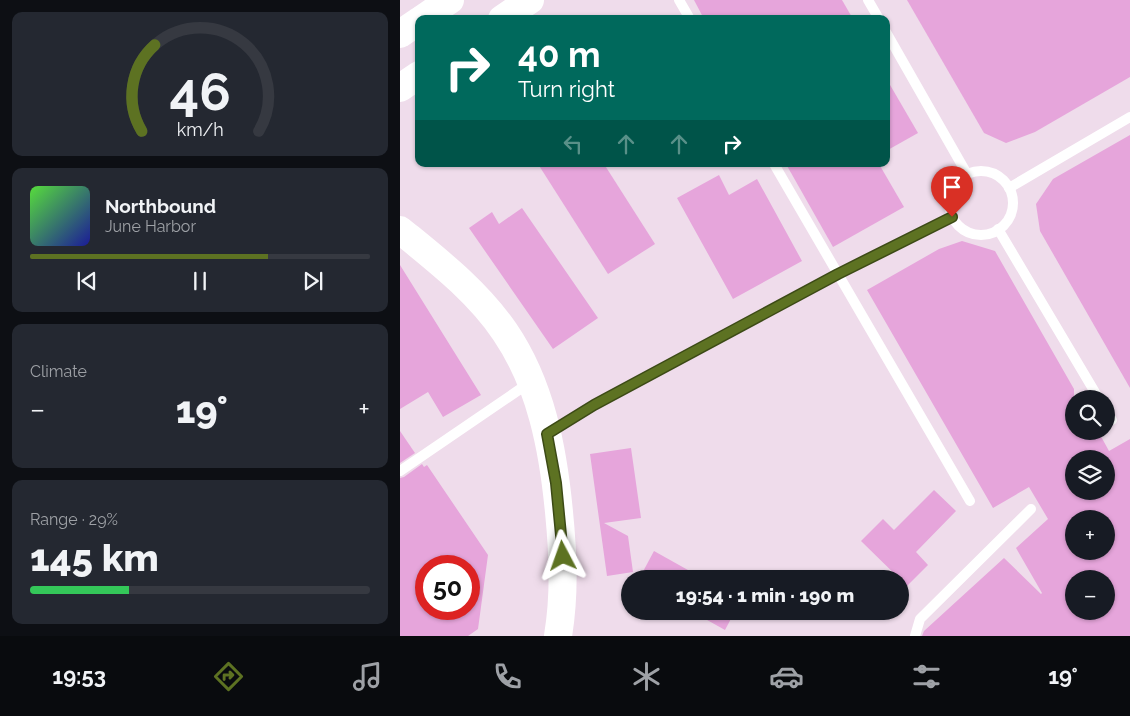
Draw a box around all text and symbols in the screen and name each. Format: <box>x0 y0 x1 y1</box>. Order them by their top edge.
text: 40 m <box>518 34 600 75</box>
icon: right <box>435 35 500 100</box>
text: 46 <box>169 61 231 122</box>
text: Turn right <box>518 76 615 102</box>
text: km/h <box>176 119 224 140</box>
icon: left <box>559 130 587 158</box>
icon: ahead <box>612 130 640 158</box>
icon: ahead <box>665 130 693 158</box>
icon: right <box>718 130 746 158</box>
pin <box>931 166 973 217</box>
icon: arrive <box>938 173 966 201</box>
text: Northbound <box>105 195 216 217</box>
text: June Harbor <box>105 217 196 236</box>
icon: previous <box>73 267 101 295</box>
icon: pause <box>186 267 214 295</box>
icon: next <box>299 267 327 295</box>
text: Climate <box>30 362 87 381</box>
text: 19° <box>176 387 228 432</box>
map controls <box>1065 390 1115 620</box>
button: search <box>1065 390 1115 440</box>
text: − <box>30 393 45 426</box>
text: + <box>358 393 370 426</box>
button: layers <box>1065 450 1115 500</box>
text: Range · 29% <box>30 510 118 529</box>
button: + <box>1065 510 1115 560</box>
position arrow <box>536 529 588 581</box>
text: 145 km <box>30 535 159 580</box>
speed limit sign: 50 <box>415 555 480 620</box>
button: − <box>1065 570 1115 620</box>
text: 19:54 · 1 min · 190 m <box>676 584 854 606</box>
icon: directions <box>211 659 246 694</box>
icon: music <box>350 659 385 694</box>
icon: phone <box>490 659 525 694</box>
icon: climate <box>629 659 664 694</box>
icon: car <box>769 659 804 694</box>
icon: filters <box>909 659 944 694</box>
text: 19:53 <box>52 663 106 689</box>
text: 19° <box>1048 663 1078 689</box>

